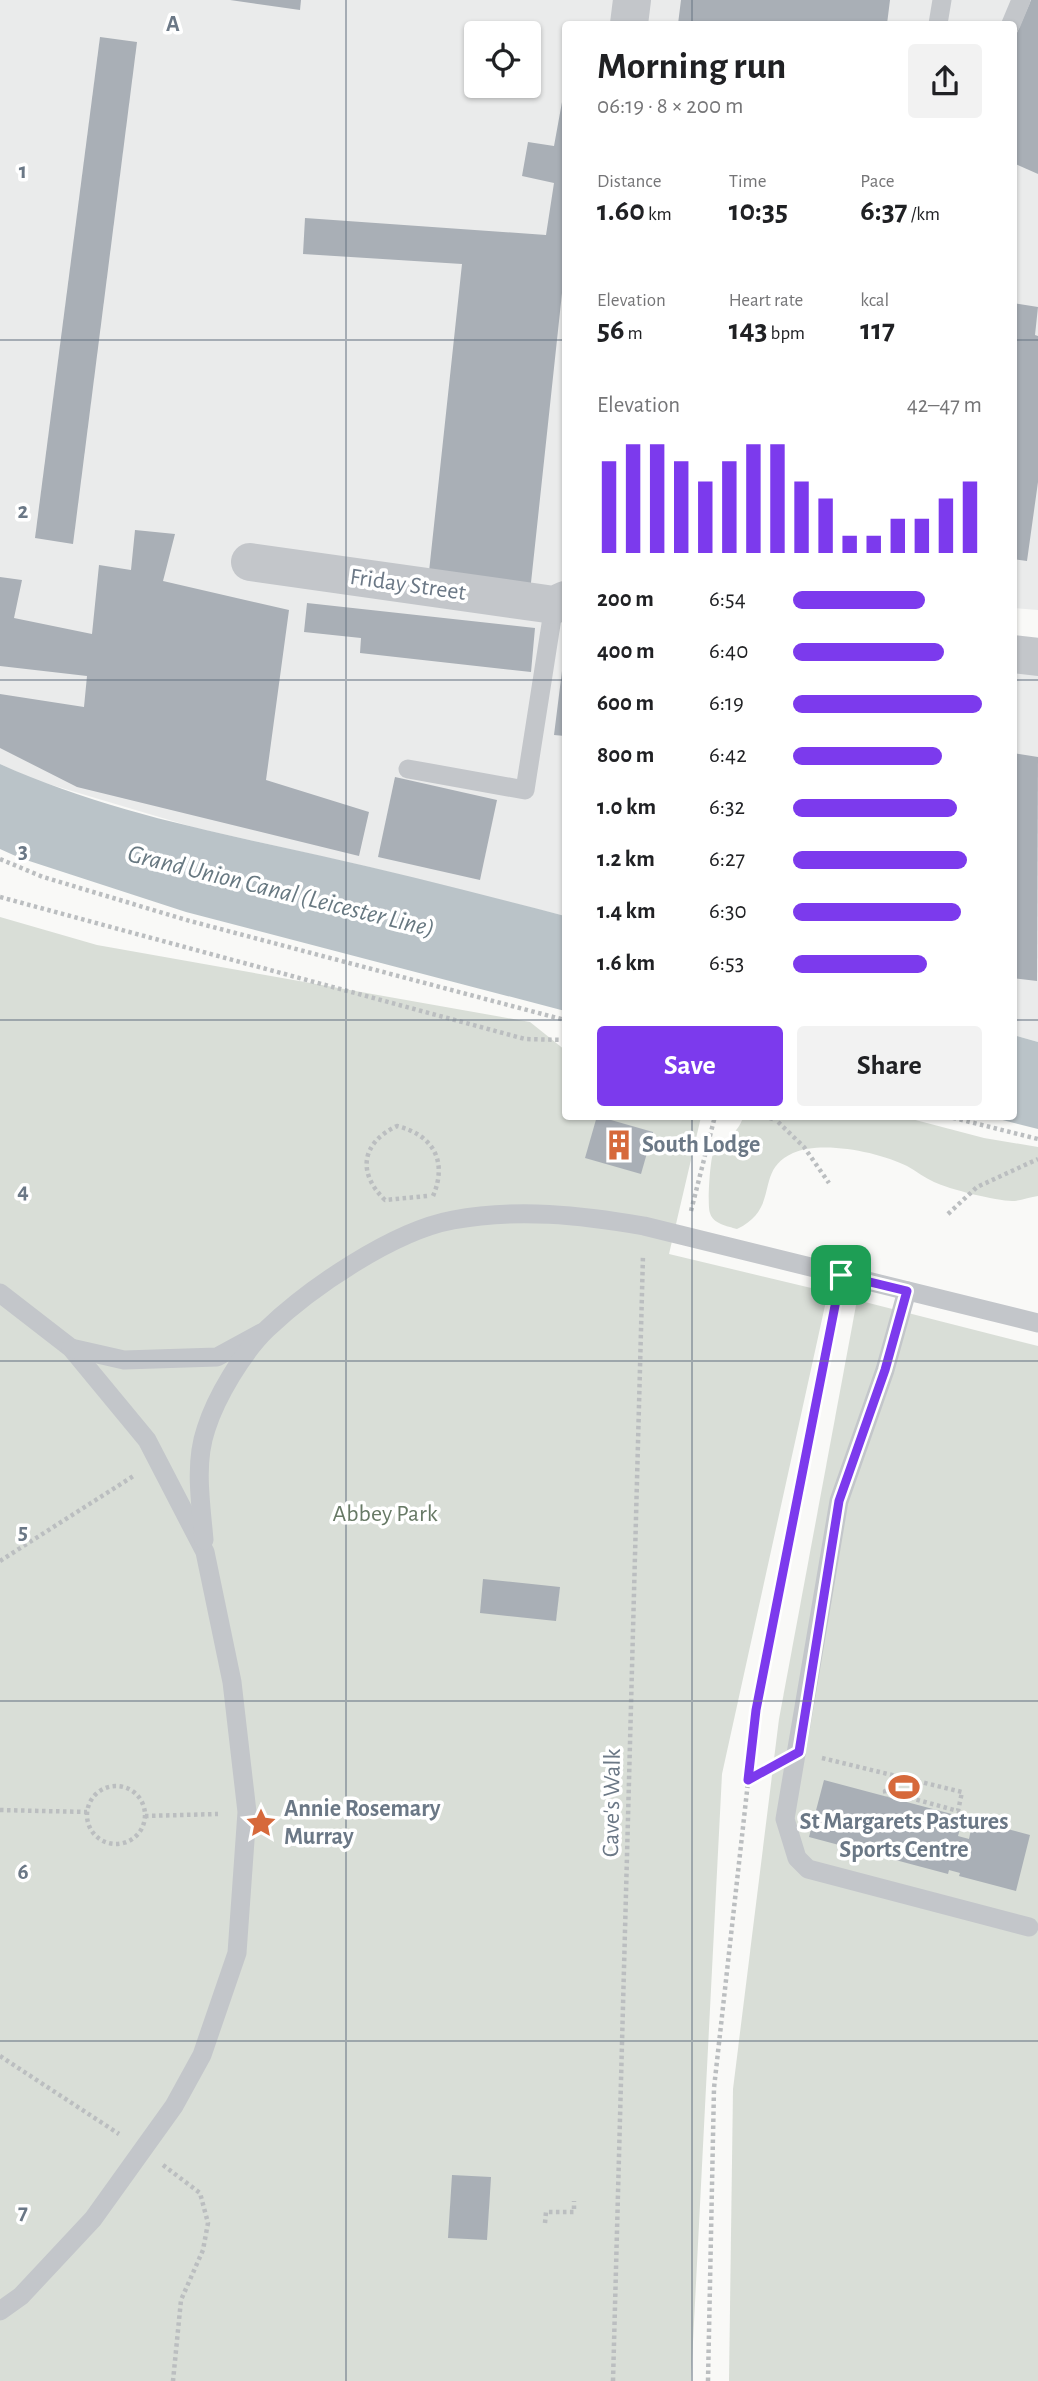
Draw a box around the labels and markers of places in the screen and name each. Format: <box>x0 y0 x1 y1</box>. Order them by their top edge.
building icon: South Lodge <box>602 1128 636 1162</box>
place label: South Lodge <box>642 1133 760 1157</box>
pin <box>811 1245 871 1305</box>
sports icon: St Margarets Pastures Sports Centre <box>887 1770 921 1804</box>
place label: Annie Rosemary Murray <box>284 1797 441 1849</box>
place icon: Annie Rosemary Murray <box>244 1806 278 1840</box>
place label: St Margarets Pastures Sports Centre <box>800 1810 1008 1862</box>

